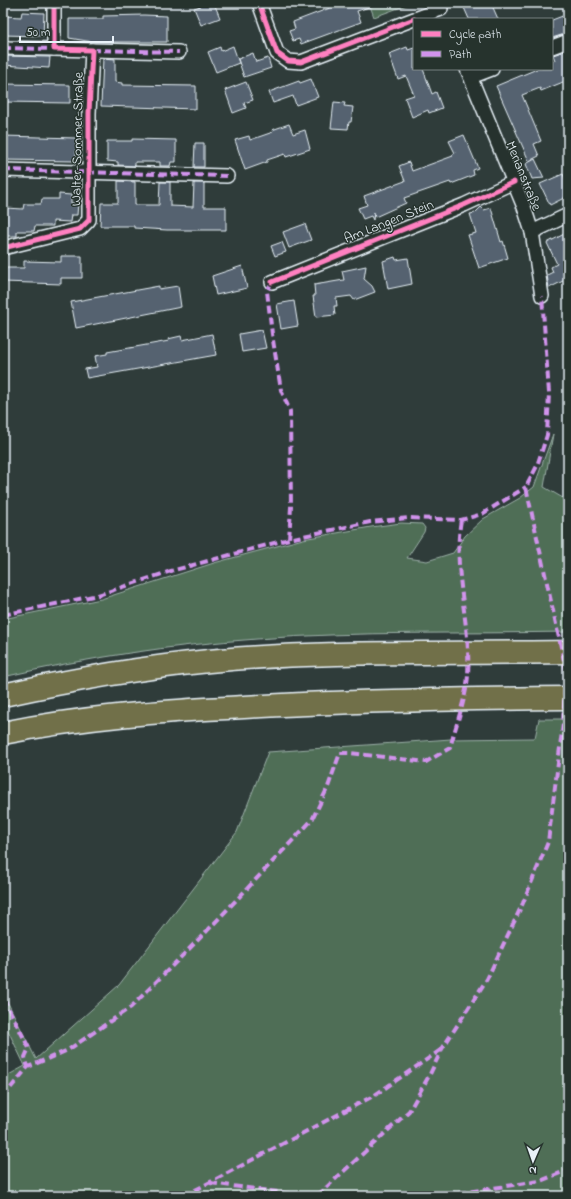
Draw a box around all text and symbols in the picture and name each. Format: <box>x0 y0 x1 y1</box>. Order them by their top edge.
scale bar <box>20 18 113 44</box>
legend <box>413 18 553 70</box>
text: 50 m <box>26 24 50 42</box>
text: Cycle path <box>449 26 501 45</box>
text: Path <box>449 46 472 64</box>
street label: Walter-Sommer-Straße <box>66 71 90 206</box>
street label: Merianstraße <box>500 138 547 215</box>
street label: Am Langen Stein <box>341 194 437 250</box>
north arrow <box>513 1141 553 1181</box>
text: N <box>529 1162 537 1178</box>

